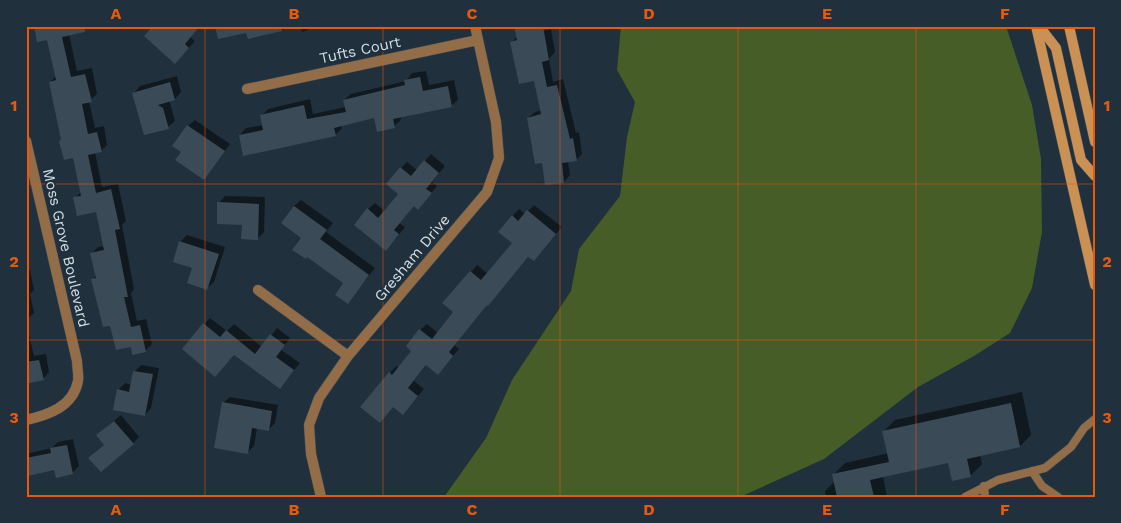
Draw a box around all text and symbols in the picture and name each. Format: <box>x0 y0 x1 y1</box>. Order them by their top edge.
text: A <box>111 4 122 23</box>
text: B <box>289 4 300 23</box>
text: C <box>467 4 478 23</box>
text: D <box>643 4 655 23</box>
text: E <box>822 4 832 23</box>
text: F <box>1000 4 1010 23</box>
street label: Tufts Court <box>318 32 403 67</box>
text: 1 <box>11 96 17 115</box>
text: 1 <box>1104 96 1110 115</box>
street label: Moss Grove Boulevard <box>39 167 93 329</box>
street label: Gresham Drive <box>370 211 454 305</box>
text: 2 <box>9 252 19 271</box>
text: 2 <box>1102 252 1112 271</box>
text: 3 <box>9 408 19 427</box>
text: 3 <box>1102 408 1112 427</box>
text: A <box>111 500 122 519</box>
text: B <box>289 500 300 519</box>
text: C <box>467 500 478 519</box>
text: D <box>643 500 655 519</box>
text: E <box>822 500 832 519</box>
text: F <box>1000 500 1010 519</box>

